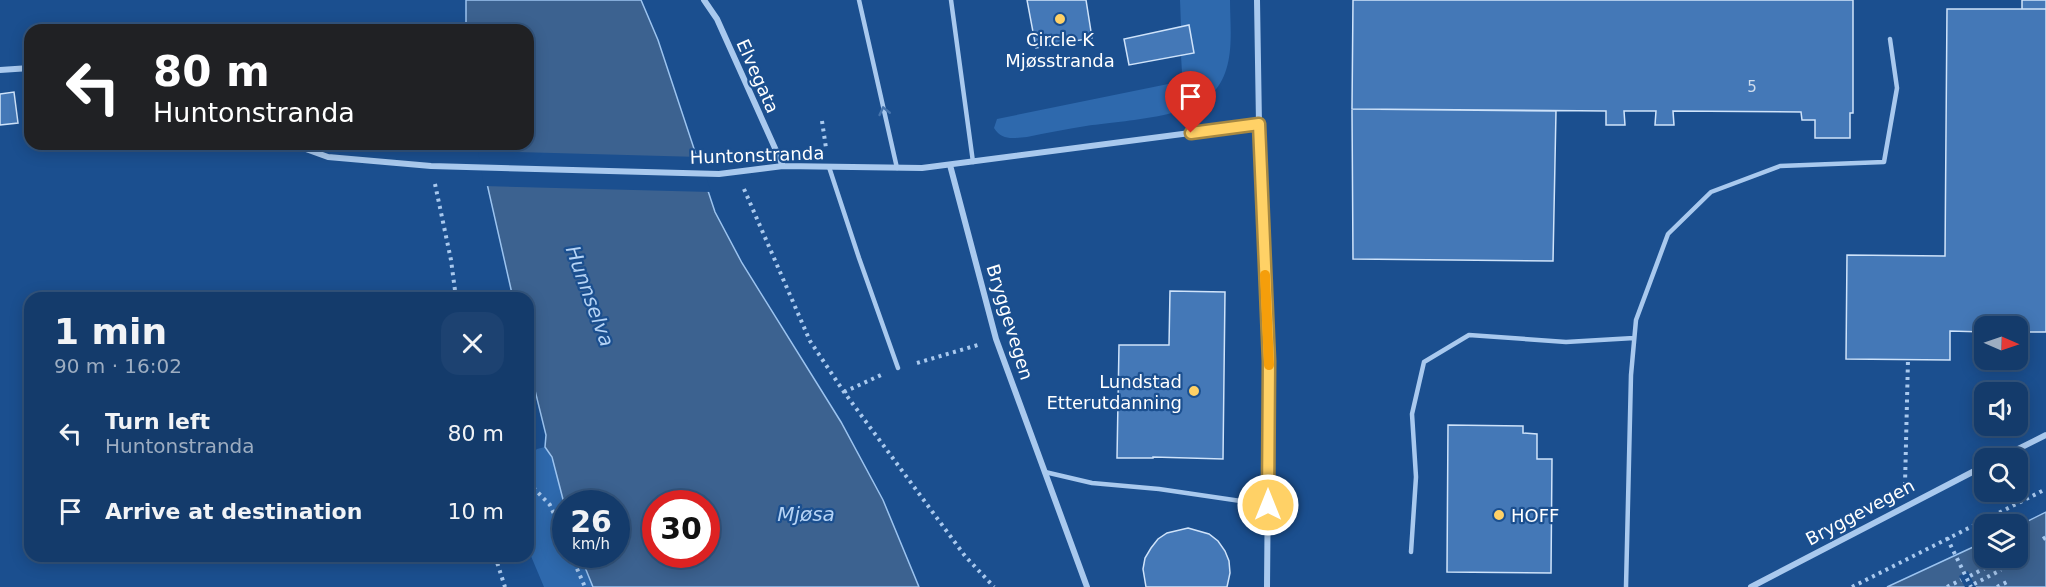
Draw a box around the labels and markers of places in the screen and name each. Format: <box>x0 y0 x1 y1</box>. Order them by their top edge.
marker: Circle K Mjøsstranda <box>1053 12 1067 26</box>
place label: Circle K Mjøsstranda <box>1005 29 1115 71</box>
pin <box>1165 71 1216 133</box>
place label: Lundstad Etterutdanning <box>1046 371 1182 413</box>
marker: Lundstad Etterutdanning <box>1187 384 1201 398</box>
place label: HOFF <box>1511 505 1559 526</box>
marker: HOFF <box>1492 508 1506 522</box>

